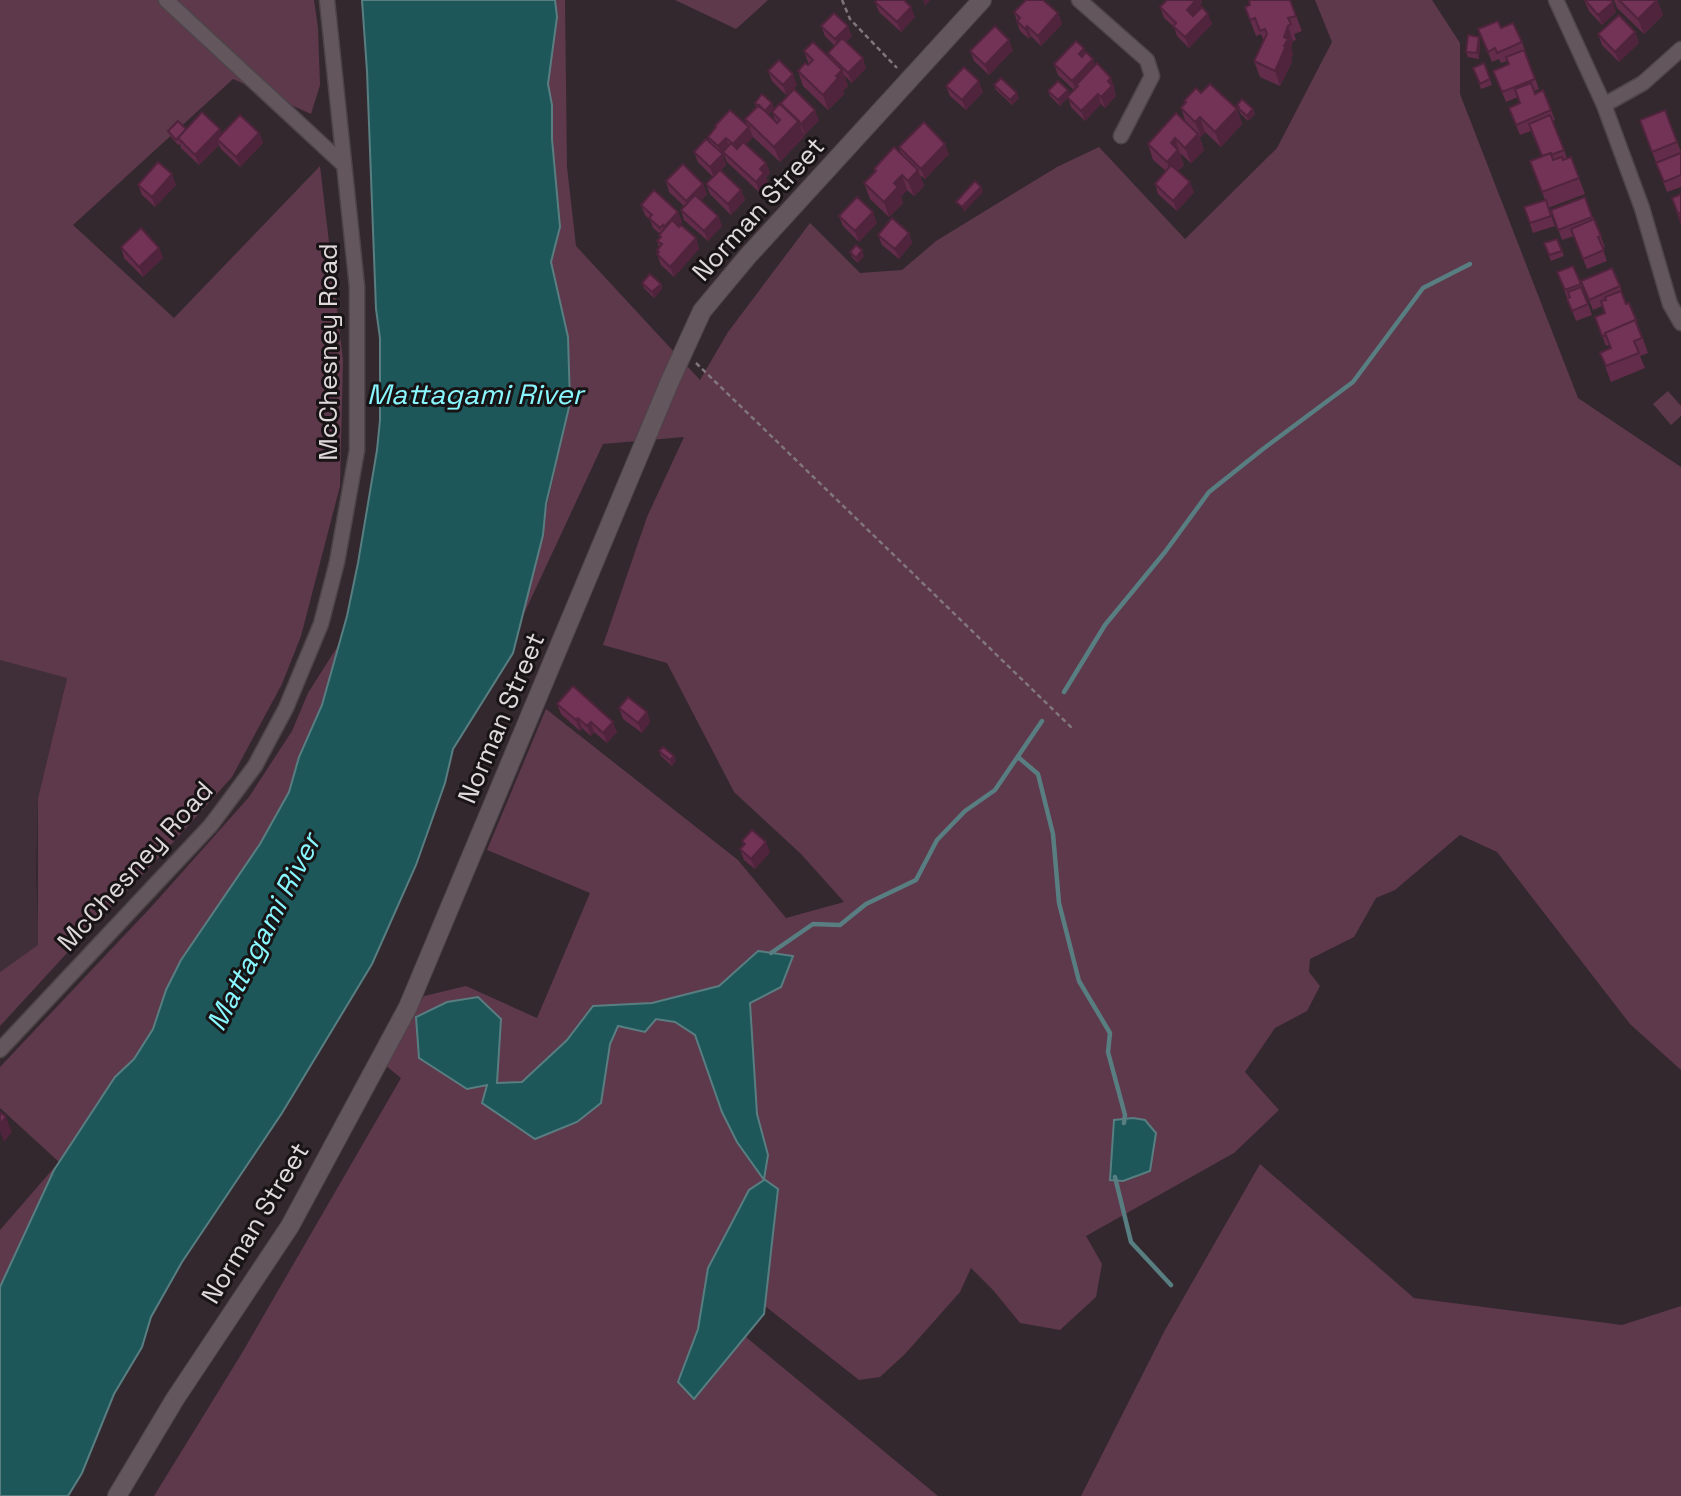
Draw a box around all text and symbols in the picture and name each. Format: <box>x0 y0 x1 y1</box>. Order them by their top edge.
street label: Norman Street <box>684 130 832 288</box>
street label: McChesney Road <box>311 243 345 461</box>
water label: Mattagami River <box>367 376 587 412</box>
street label: Norman Street <box>450 627 552 809</box>
street label: McChesney Road <box>50 774 220 958</box>
water label: Mattagami River <box>198 824 330 1037</box>
street label: Norman Street <box>193 1136 317 1310</box>

